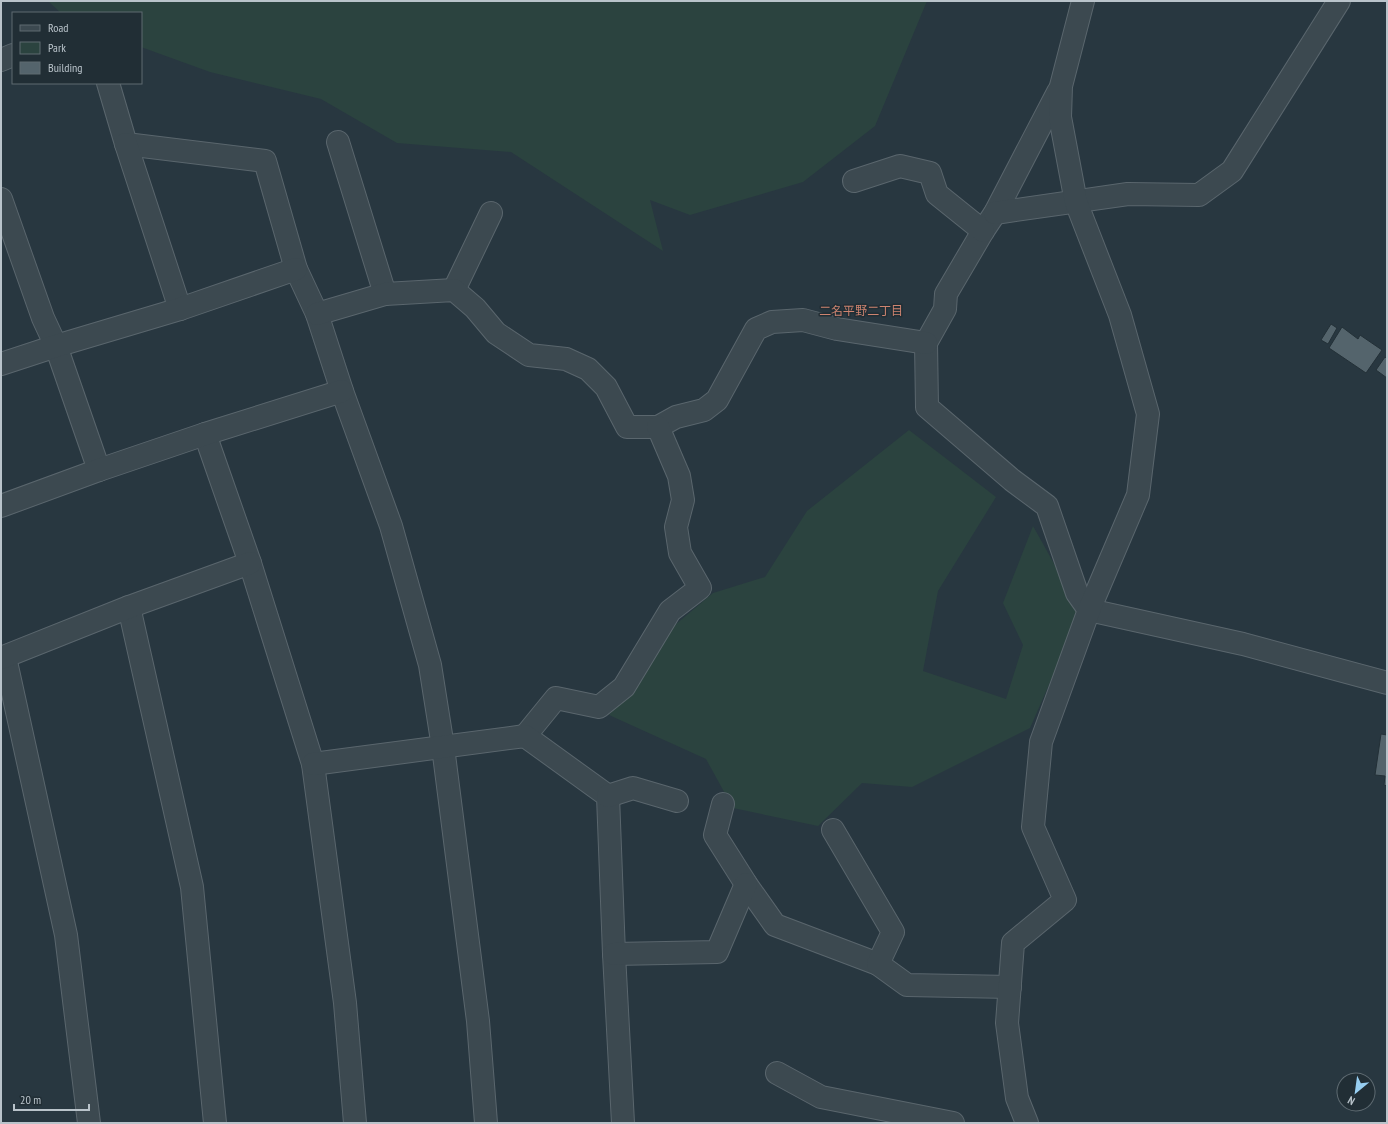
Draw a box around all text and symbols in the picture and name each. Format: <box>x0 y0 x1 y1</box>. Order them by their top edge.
legend <box>12 12 142 84</box>
text: Road <box>48 20 68 35</box>
text: Park <box>48 40 66 55</box>
text: Building <box>48 60 83 75</box>
district label: 二名平野二丁目 <box>819 303 903 318</box>
north arrow <box>1336 1072 1376 1112</box>
scale bar <box>14 1086 89 1112</box>
text: 20 m <box>20 1092 41 1107</box>
text: N <box>1345 1093 1357 1108</box>

